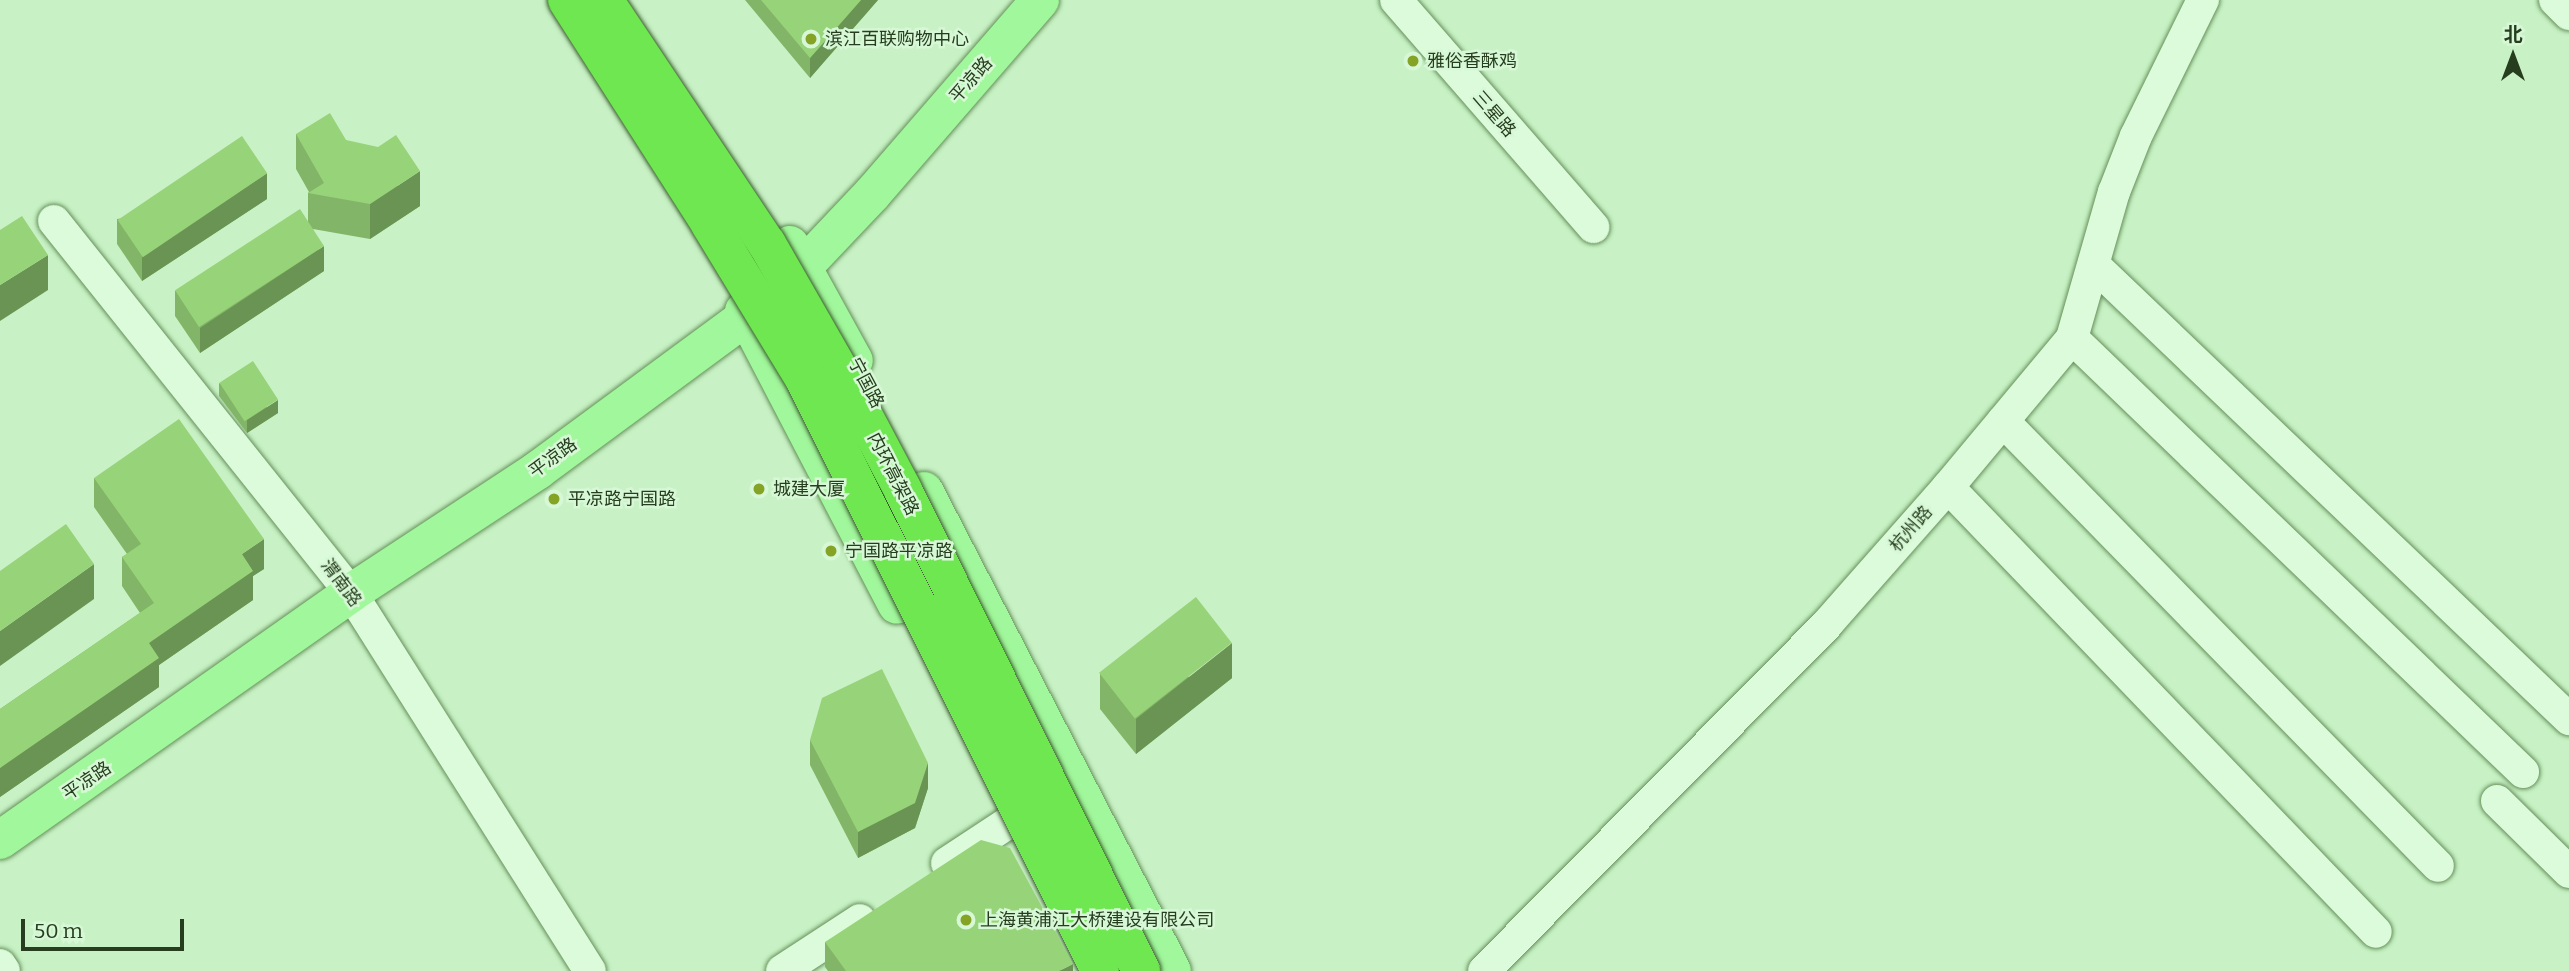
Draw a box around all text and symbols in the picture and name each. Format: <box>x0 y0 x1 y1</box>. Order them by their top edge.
north arrow <box>2478 21 2548 91</box>
text: 北 <box>2503 23 2523 46</box>
place label: 滨江百联购物中心 <box>825 28 969 50</box>
marker: 滨江百联购物中心 <box>803 31 819 47</box>
place label: 雅俗香酥鸡 <box>1427 50 1517 72</box>
street label: 平凉路 <box>945 53 997 107</box>
marker: 雅俗香酥鸡 <box>1405 53 1421 69</box>
street label: 三星路 <box>1468 87 1520 141</box>
street label: 宁国路 <box>844 354 888 412</box>
street label: 内环高架路 <box>863 429 923 519</box>
street label: 平凉路 <box>525 433 581 483</box>
place label: 城建大厦 <box>773 478 845 500</box>
marker: 城建大厦 <box>751 481 767 497</box>
place label: 平凉路宁国路 <box>568 488 676 510</box>
marker: 平凉路宁国路 <box>546 491 562 507</box>
street label: 杭州路 <box>1885 502 1937 556</box>
place label: 宁国路平凉路 <box>845 540 953 562</box>
marker: 宁国路平凉路 <box>823 543 839 559</box>
street label: 渭南路 <box>316 555 366 611</box>
street label: 平凉路 <box>59 757 115 805</box>
scale bar <box>24 904 187 948</box>
place label: 上海黄浦江大桥建设有限公司 <box>980 909 1214 931</box>
marker: 上海黄浦江大桥建设有限公司 <box>958 912 974 928</box>
text: 50 m <box>34 918 83 944</box>

